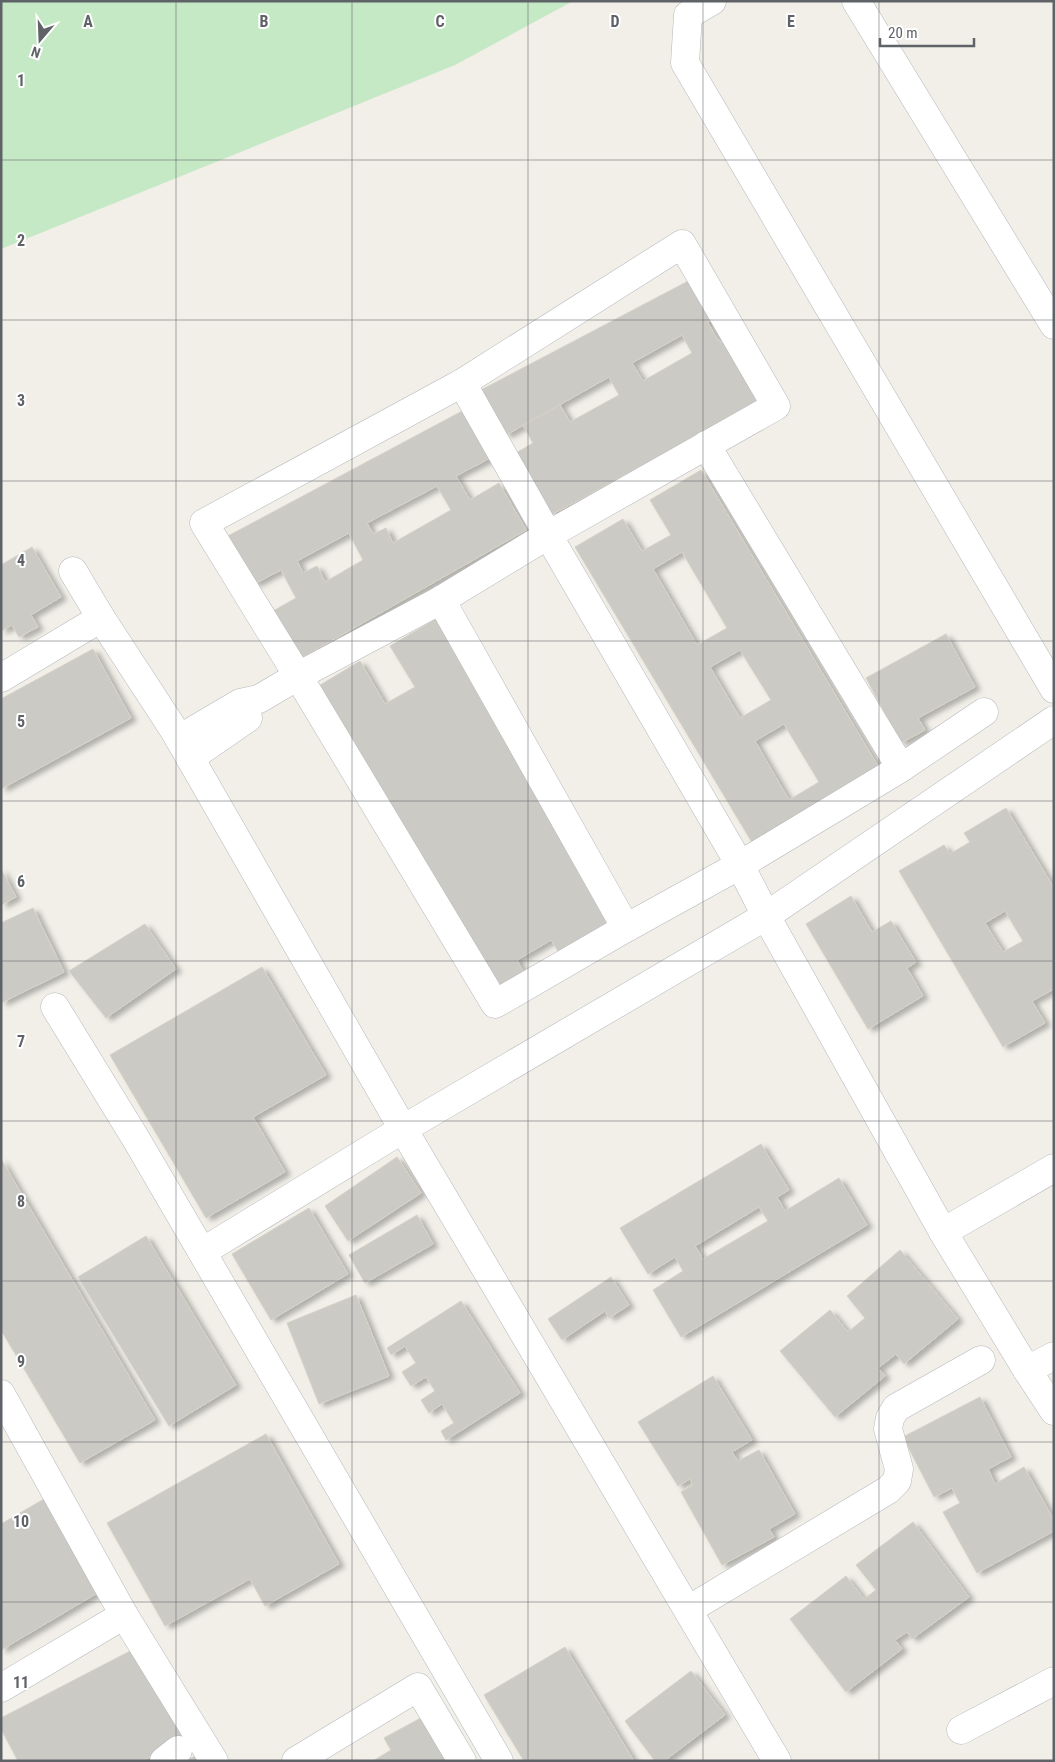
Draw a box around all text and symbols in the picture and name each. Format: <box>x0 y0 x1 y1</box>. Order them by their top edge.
text: A <box>83 12 93 31</box>
text: B <box>260 12 269 31</box>
text: C <box>435 12 445 31</box>
text: D <box>610 12 620 31</box>
text: E <box>787 12 795 31</box>
north arrow <box>15 15 65 65</box>
scale bar <box>880 15 974 47</box>
text: 20 m <box>888 24 918 42</box>
text: N <box>29 43 42 61</box>
text: 1 <box>17 71 25 90</box>
text: 2 <box>17 231 25 250</box>
text: 3 <box>17 391 25 410</box>
text: 4 <box>17 551 25 570</box>
text: 5 <box>17 712 25 731</box>
text: 6 <box>17 872 25 891</box>
text: 7 <box>17 1032 25 1051</box>
text: 8 <box>17 1192 25 1211</box>
text: 9 <box>17 1352 25 1371</box>
text: 10 <box>13 1512 29 1531</box>
text: 11 <box>13 1673 29 1692</box>

